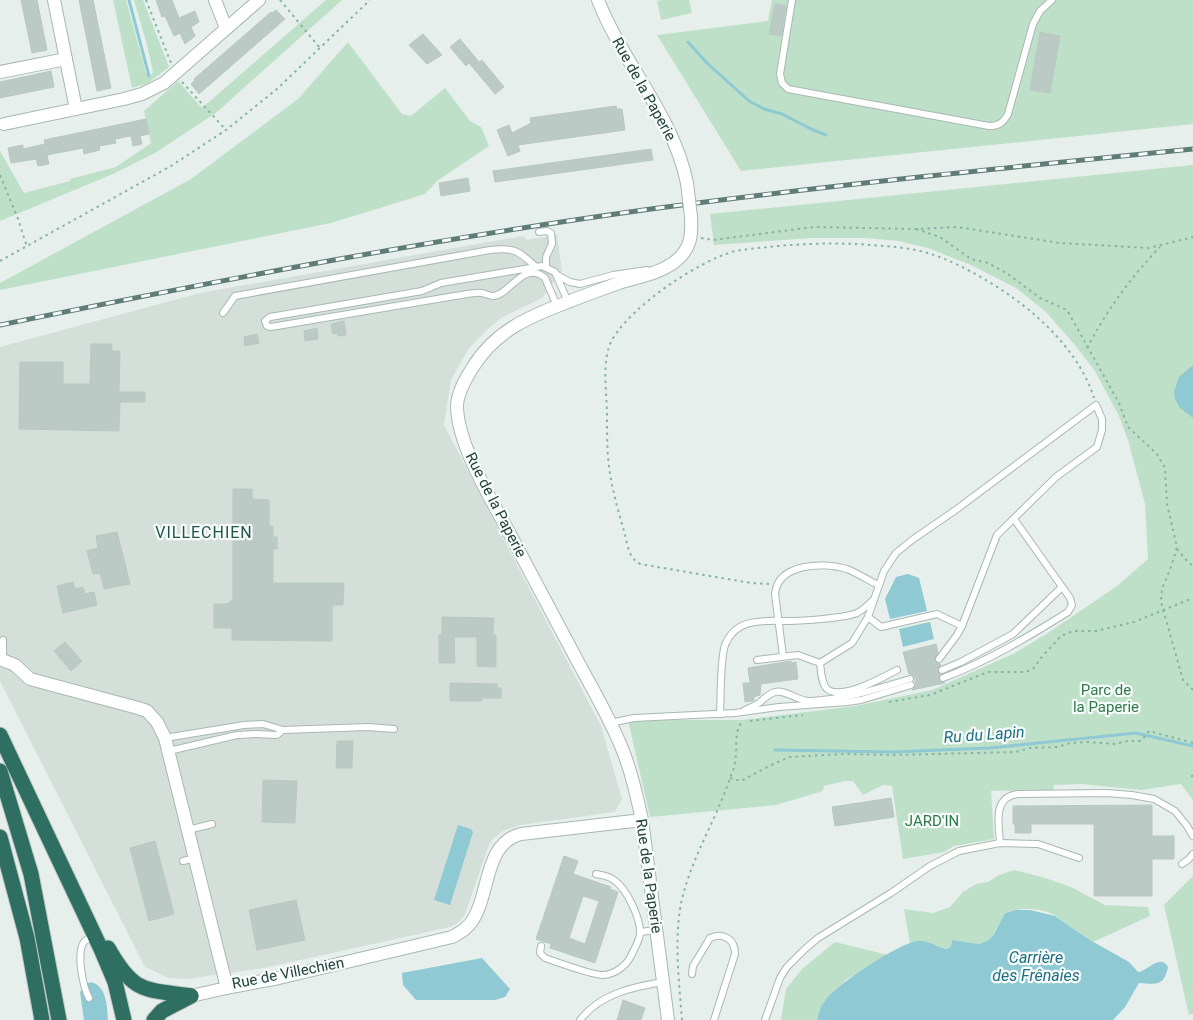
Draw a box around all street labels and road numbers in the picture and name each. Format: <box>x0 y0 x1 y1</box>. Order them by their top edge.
street label: Rue de la Paperie <box>608 34 680 144</box>
street label: Rue de la Paperie <box>462 449 530 561</box>
street label: Rue de la Paperie <box>632 818 666 934</box>
street label: Rue de Villechien <box>230 953 346 993</box>

